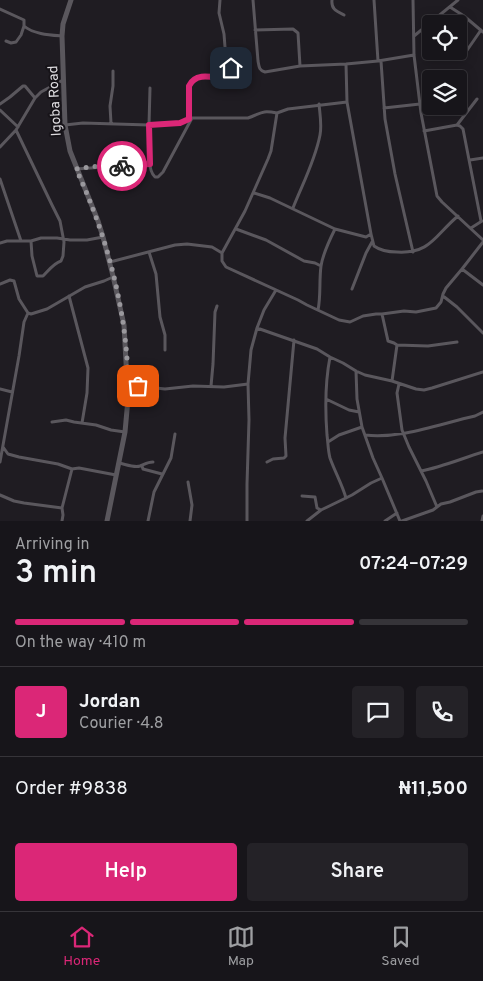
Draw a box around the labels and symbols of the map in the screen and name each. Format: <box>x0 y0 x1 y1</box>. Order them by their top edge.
pin <box>210 47 252 89</box>
street label: Igoba Road <box>45 65 66 137</box>
courier <box>97 141 147 191</box>
pin <box>117 365 159 407</box>

